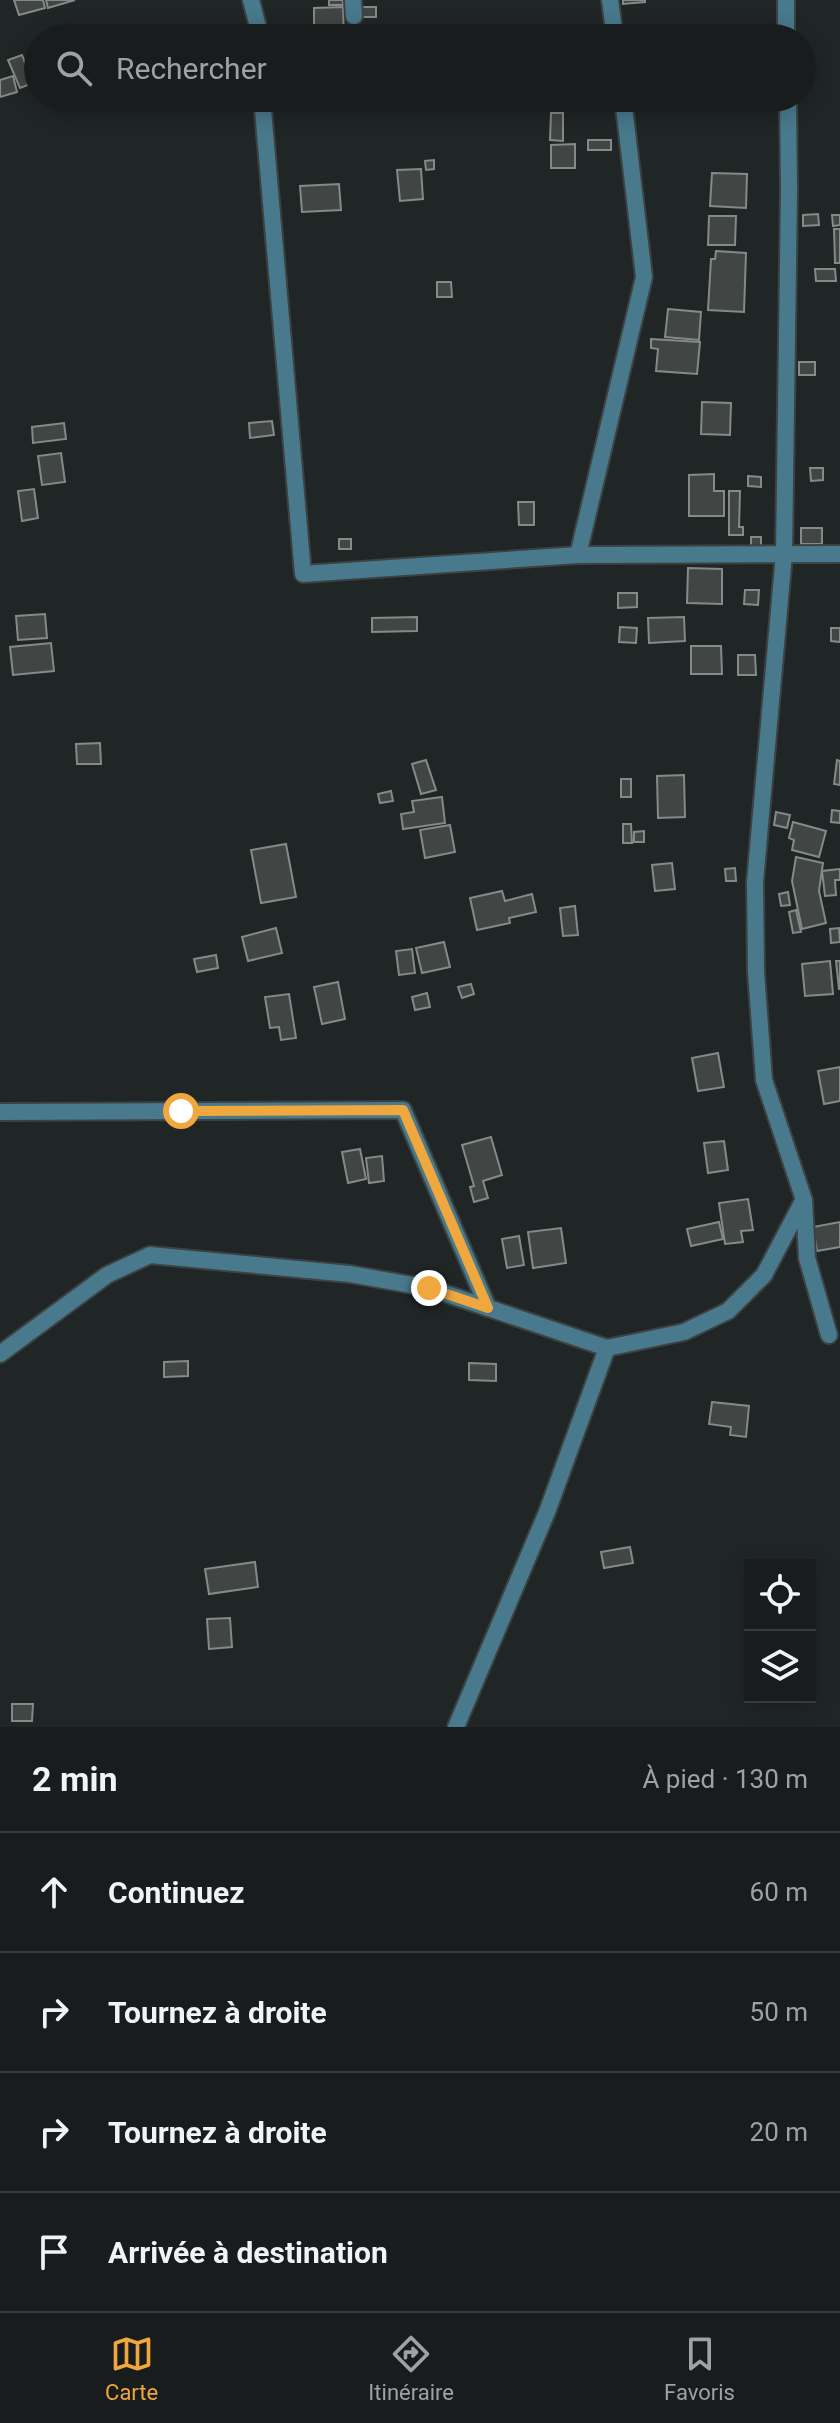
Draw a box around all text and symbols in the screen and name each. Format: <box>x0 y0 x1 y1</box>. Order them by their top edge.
search box <box>24 24 816 112</box>
icon: search <box>52 46 96 90</box>
text: Rechercher <box>116 51 267 86</box>
route start <box>163 1093 199 1129</box>
route end <box>411 1270 447 1306</box>
map controls <box>744 1559 816 1703</box>
button: locate <box>744 1559 816 1631</box>
button: layers <box>744 1631 816 1703</box>
text: 2 min <box>32 1759 117 1799</box>
text: À pied · 130 m <box>642 1764 808 1794</box>
icon: ahead <box>32 1870 76 1914</box>
text: Continuez <box>108 1875 245 1910</box>
text: 60 m <box>750 1877 808 1907</box>
icon: right <box>32 1990 76 2034</box>
text: Tournez à droite <box>108 1995 327 2030</box>
text: 50 m <box>750 1997 808 2027</box>
icon: right <box>32 2110 76 2154</box>
text: Tournez à droite <box>108 2115 327 2150</box>
text: 20 m <box>750 2117 808 2147</box>
icon: arrive <box>32 2230 76 2274</box>
text: Arrivée à destination <box>108 2235 388 2270</box>
tab: Carte <box>105 2332 158 2405</box>
tab: Itinéraire <box>368 2332 454 2405</box>
tab: Favoris <box>664 2332 735 2405</box>

